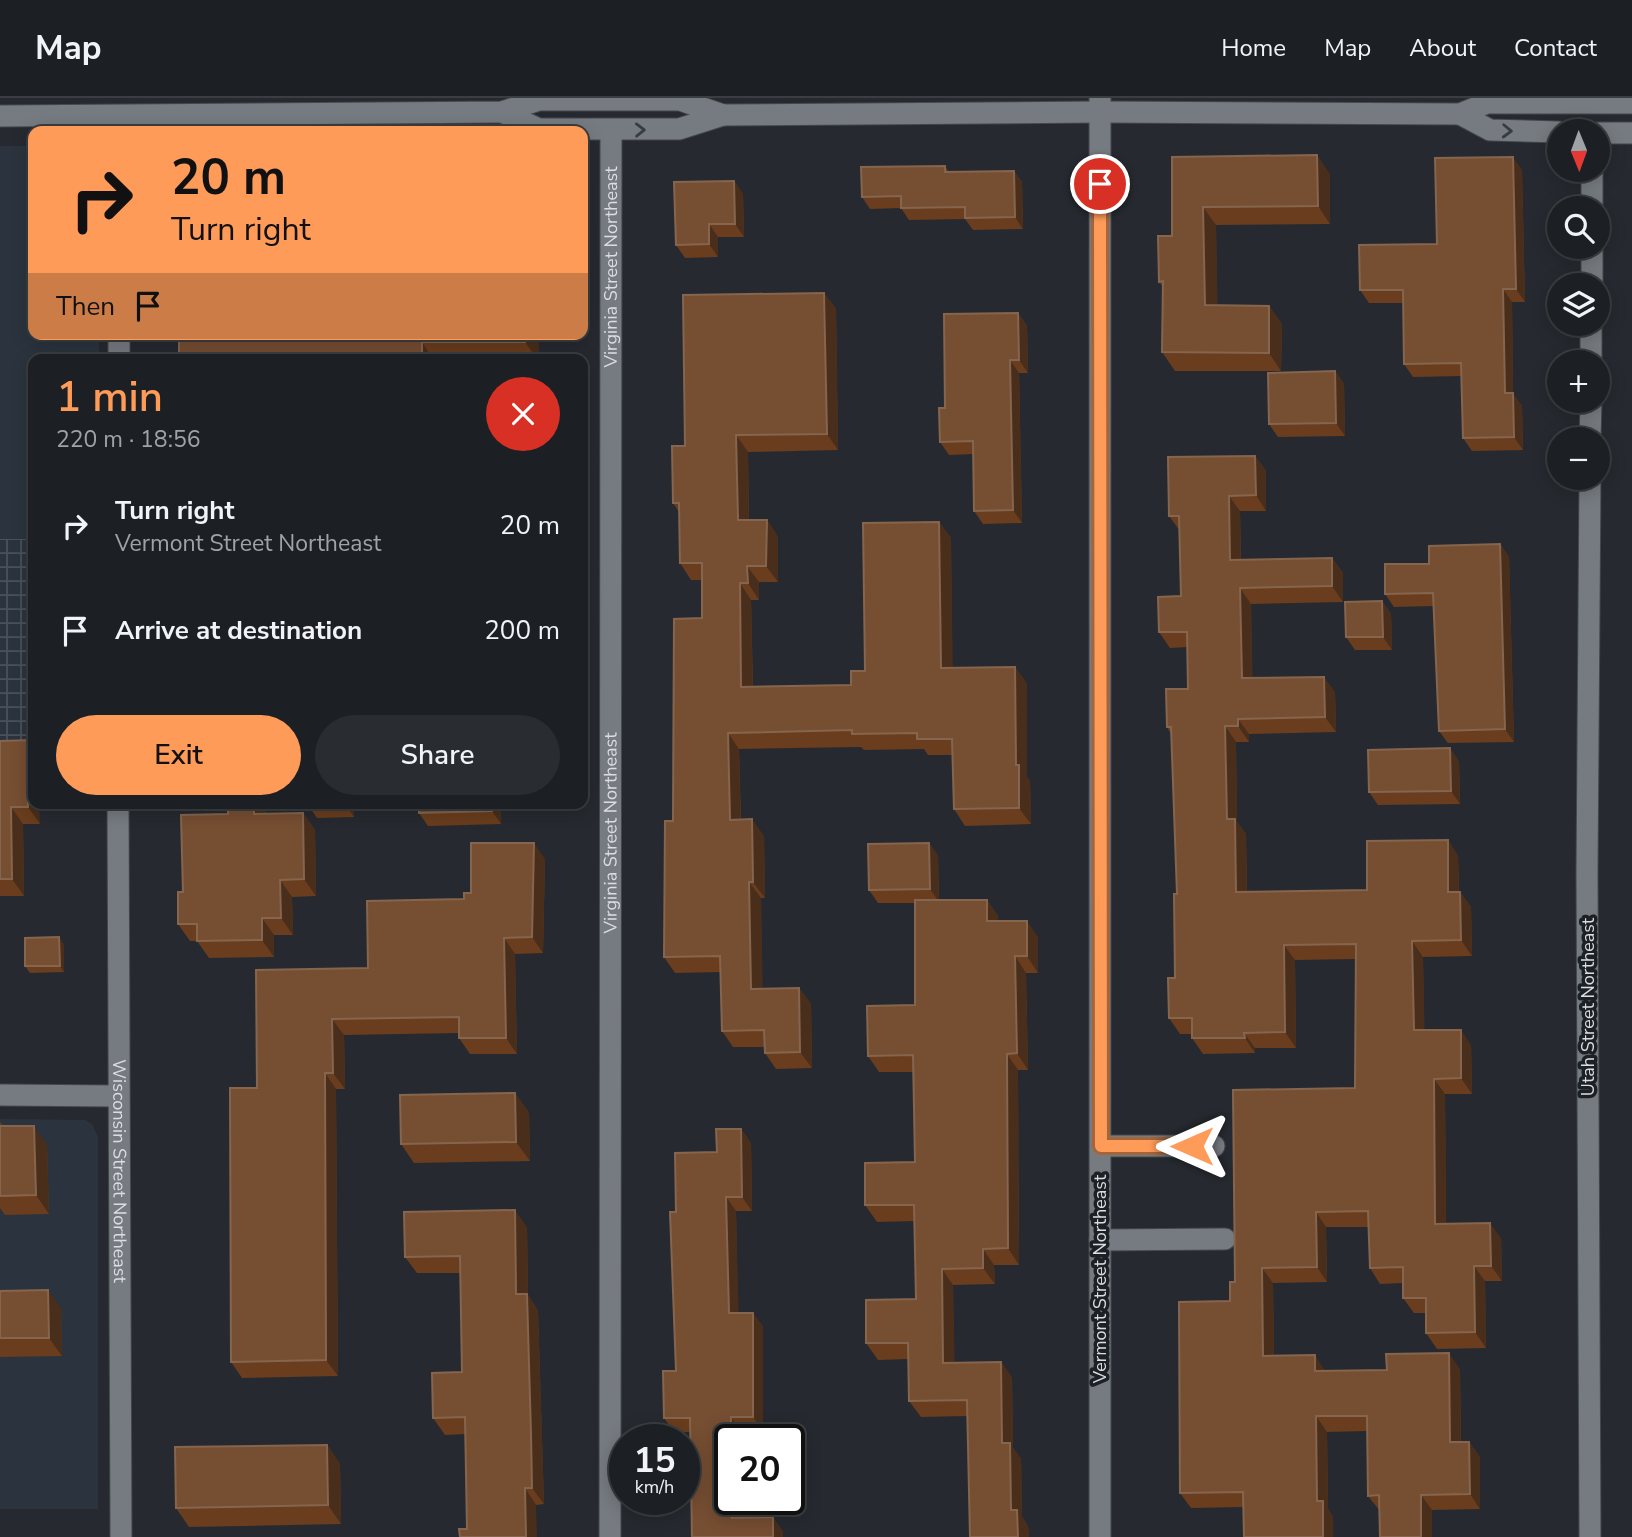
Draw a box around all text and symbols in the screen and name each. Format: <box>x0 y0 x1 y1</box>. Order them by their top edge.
text: Map <box>35 26 102 71</box>
text: Home <box>1221 32 1286 64</box>
text: Map <box>1324 32 1371 64</box>
text: About <box>1409 32 1476 64</box>
text: Contact <box>1514 32 1597 64</box>
north arrow <box>1547 119 1610 182</box>
map controls <box>1547 119 1610 490</box>
one-way arrow <box>635 122 646 138</box>
one-way arrow <box>1502 123 1513 138</box>
text: 20 m <box>171 144 286 211</box>
icon: right <box>56 154 147 245</box>
pin <box>1070 154 1130 214</box>
icon: arrive <box>1081 165 1119 203</box>
street label: Virginia Street Northeast <box>599 166 623 368</box>
button: search <box>1547 196 1610 259</box>
text: Turn right <box>171 208 311 251</box>
button: layers <box>1547 273 1610 336</box>
icon: arrive <box>129 287 167 325</box>
text: Then <box>56 289 115 324</box>
button: + <box>1547 350 1610 413</box>
text: 1 min <box>56 369 163 426</box>
button: close <box>486 377 560 451</box>
text: 220 m · 18:56 <box>56 424 201 455</box>
button: − <box>1547 427 1610 490</box>
text: Turn right <box>115 493 234 528</box>
icon: right <box>56 507 94 545</box>
text: 20 m <box>500 508 560 543</box>
text: Vermont Street Northeast <box>115 528 381 559</box>
icon: arrive <box>56 612 94 650</box>
text: Arrive at destination <box>115 613 362 648</box>
text: 200 m <box>484 613 560 648</box>
button: Exit <box>56 715 301 795</box>
button: Share <box>315 715 560 795</box>
street label: Virginia Street Northeast <box>598 732 623 934</box>
street label: Utah Street Northeast <box>1576 917 1600 1096</box>
street label: Wisconsin Street Northeast <box>107 1059 132 1283</box>
position arrow <box>1155 1109 1229 1183</box>
street label: Vermont Street Northeast <box>1088 1174 1112 1384</box>
speed limit sign: 20 <box>714 1424 805 1515</box>
text: 15 <box>633 1437 676 1484</box>
text: km/h <box>635 1475 674 1499</box>

